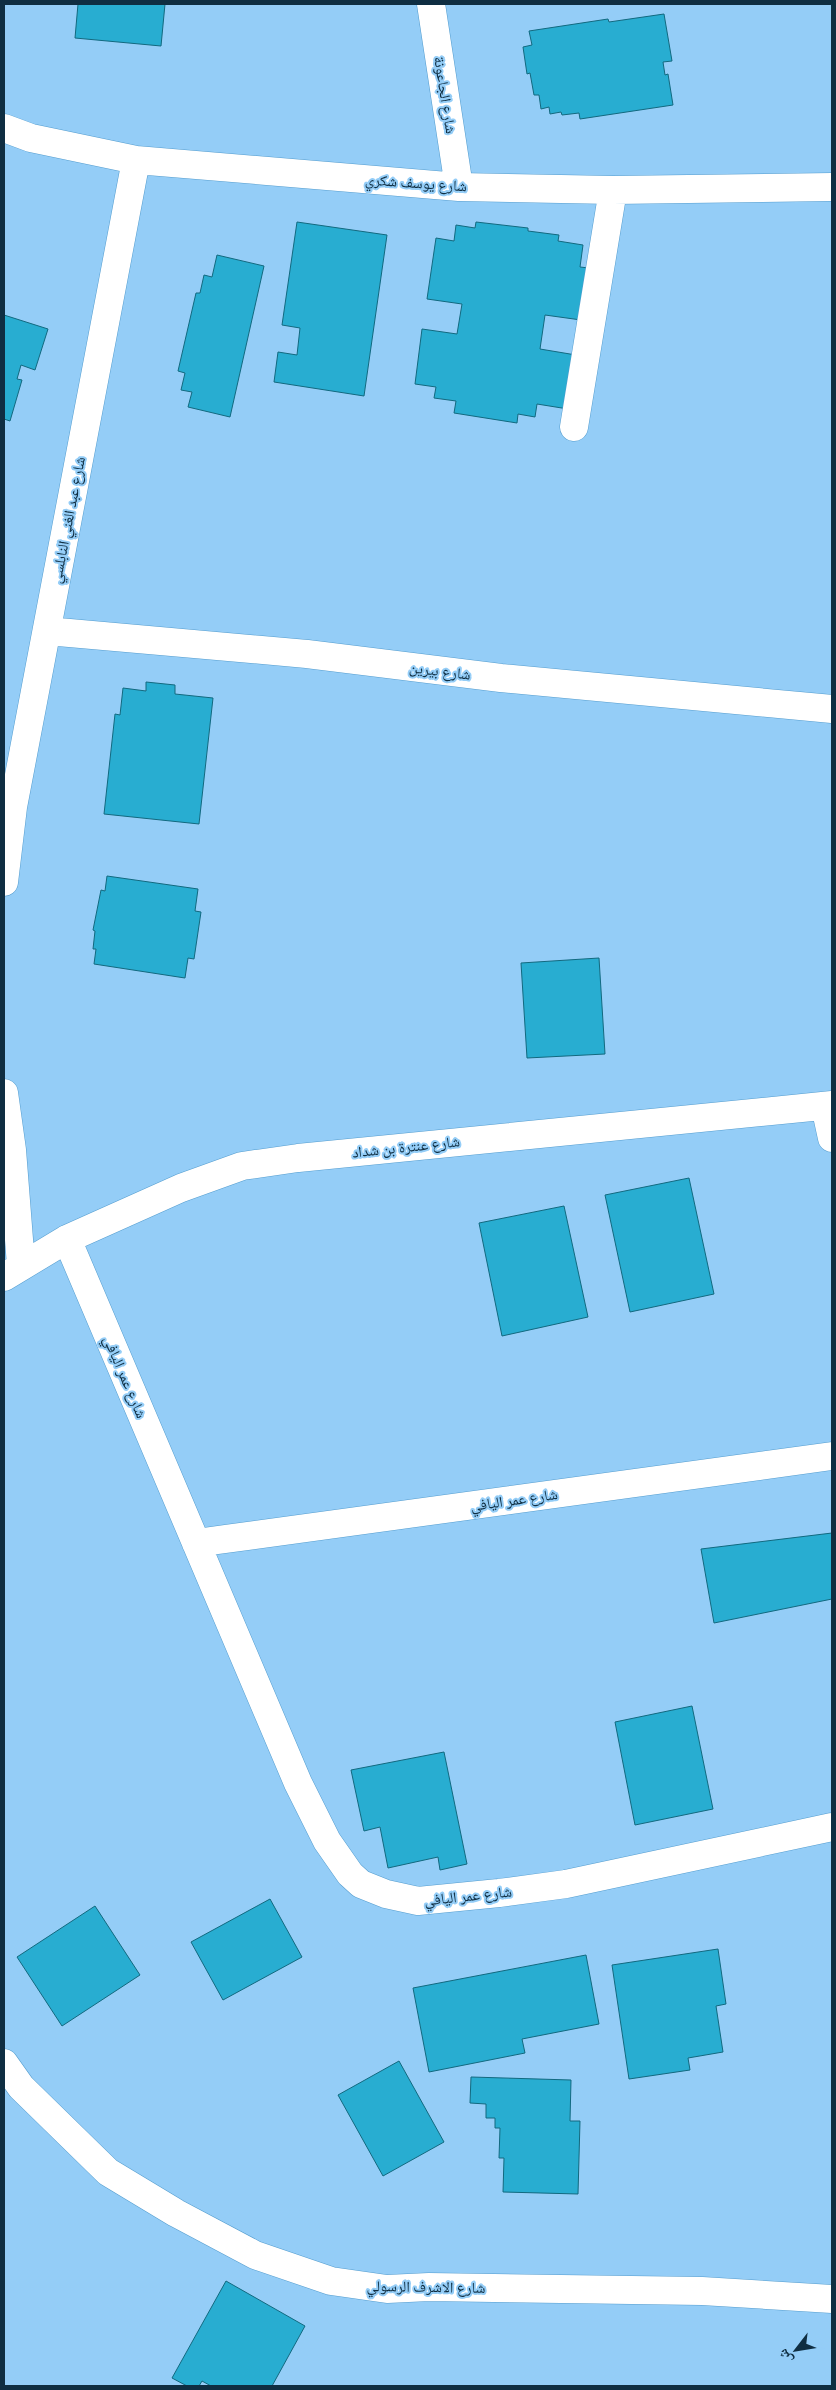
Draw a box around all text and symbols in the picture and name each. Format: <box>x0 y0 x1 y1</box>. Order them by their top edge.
street label: شارع الجاعونة <box>429 55 460 135</box>
street label: شارع يوسف شكري <box>364 170 468 198</box>
street label: شارع عبد الغني النابلسي <box>47 455 92 585</box>
street label: شارع بيرين <box>408 658 472 685</box>
street label: شارع عنترة بن شداد <box>351 1132 461 1163</box>
street label: شارع عمر اليافي <box>97 1333 151 1422</box>
street label: شارع عمر اليافي <box>469 1485 559 1518</box>
street label: شارع عمر اليافي <box>423 1882 513 1912</box>
street label: شارع الاشرف الرسولي <box>366 2277 486 2300</box>
north arrow <box>771 2325 821 2375</box>
text: ش <box>774 2346 796 2367</box>

